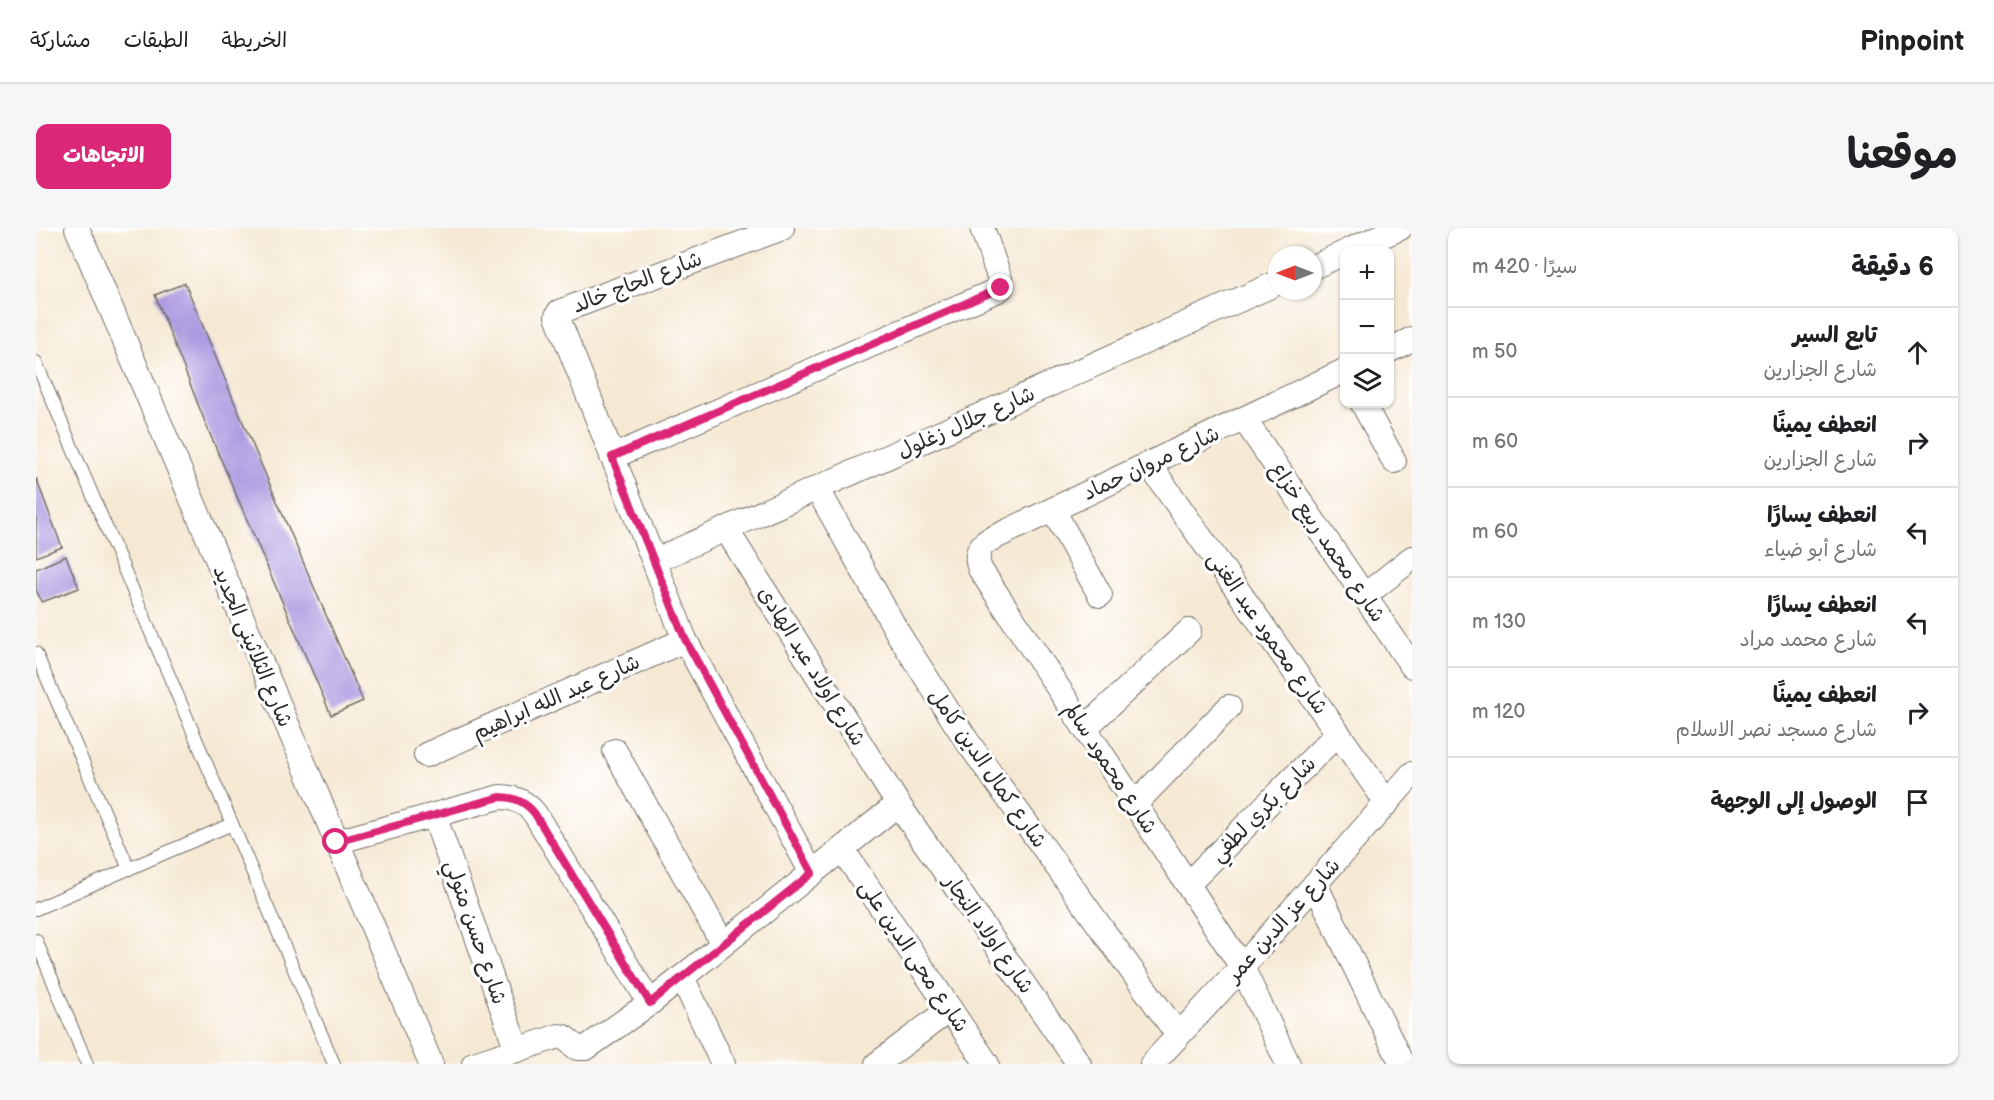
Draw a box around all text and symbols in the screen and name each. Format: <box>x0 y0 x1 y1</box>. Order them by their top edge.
text: Pinpoint <box>1860 25 1964 58</box>
text: مشاركة <box>30 28 91 53</box>
text: الطبقات <box>124 28 189 53</box>
text: الخريطة <box>222 28 287 53</box>
button: الاتجاهات <box>36 124 171 189</box>
text: موقعنا <box>1847 130 1958 181</box>
street label: شارع الحاج خالد <box>569 246 706 321</box>
north arrow <box>1268 246 1322 300</box>
map controls <box>1340 246 1394 408</box>
button: + <box>1340 246 1394 300</box>
text: 6 دقيقة <box>1851 252 1934 283</box>
text: سيرًا · 420 m <box>1472 255 1578 279</box>
route end <box>987 274 1013 300</box>
button: − <box>1340 300 1394 354</box>
text: تابع السير <box>1793 322 1877 349</box>
icon: ahead <box>1901 336 1934 369</box>
text: 50 m <box>1472 340 1517 364</box>
button: layers <box>1340 354 1394 408</box>
text: شارع الجزارين <box>1763 358 1877 382</box>
street label: شارع جلال زغلول <box>894 381 1040 466</box>
text: انعطف يمينًا <box>1773 412 1877 439</box>
street label: شارع مروان حماد <box>1079 421 1224 508</box>
icon: right <box>1901 426 1934 459</box>
text: 60 m <box>1472 430 1518 454</box>
text: شارع الجزارين <box>1763 448 1877 472</box>
street label: شارع محمد ربيع خزاع <box>1263 458 1390 628</box>
text: انعطف يسارًا <box>1767 502 1877 529</box>
icon: left <box>1901 516 1934 549</box>
text: 60 m <box>1472 520 1518 544</box>
text: شارع أبو ضياء <box>1764 538 1877 562</box>
street label: شارع محمود عبد الغنى <box>1200 547 1333 721</box>
street label: شارع الثلاثينى الجديد <box>205 561 298 732</box>
street label: شارع اولاد عبد الهادى <box>751 582 871 752</box>
text: انعطف يسارًا <box>1767 592 1877 619</box>
icon: left <box>1901 606 1934 639</box>
text: 130 m <box>1472 610 1526 634</box>
text: شارع محمد مراد <box>1739 628 1877 652</box>
street label: شارع عبد الله ابراهيم <box>469 649 645 748</box>
text: انعطف يمينًا <box>1773 682 1877 709</box>
street label: شارع كمال الدين كامل <box>922 684 1052 854</box>
icon: right <box>1901 696 1934 729</box>
street label: شارع محمود سالم <box>1056 698 1162 840</box>
text: 120 m <box>1472 700 1525 724</box>
text: شارع مسجد نصر الاسلام <box>1675 718 1877 742</box>
street label: شارع بكري لطفي <box>1205 751 1326 872</box>
icon: arrive <box>1901 786 1934 819</box>
text: الوصول إلى الوجهة <box>1710 788 1877 815</box>
route start <box>322 828 348 854</box>
street label: شارع عز الدين عمر <box>1220 853 1347 990</box>
street label: شارع حسن متولي <box>434 857 512 1009</box>
street label: شارع اولاد النجار <box>936 868 1039 1000</box>
street label: شارع محى الدين على <box>852 875 974 1038</box>

